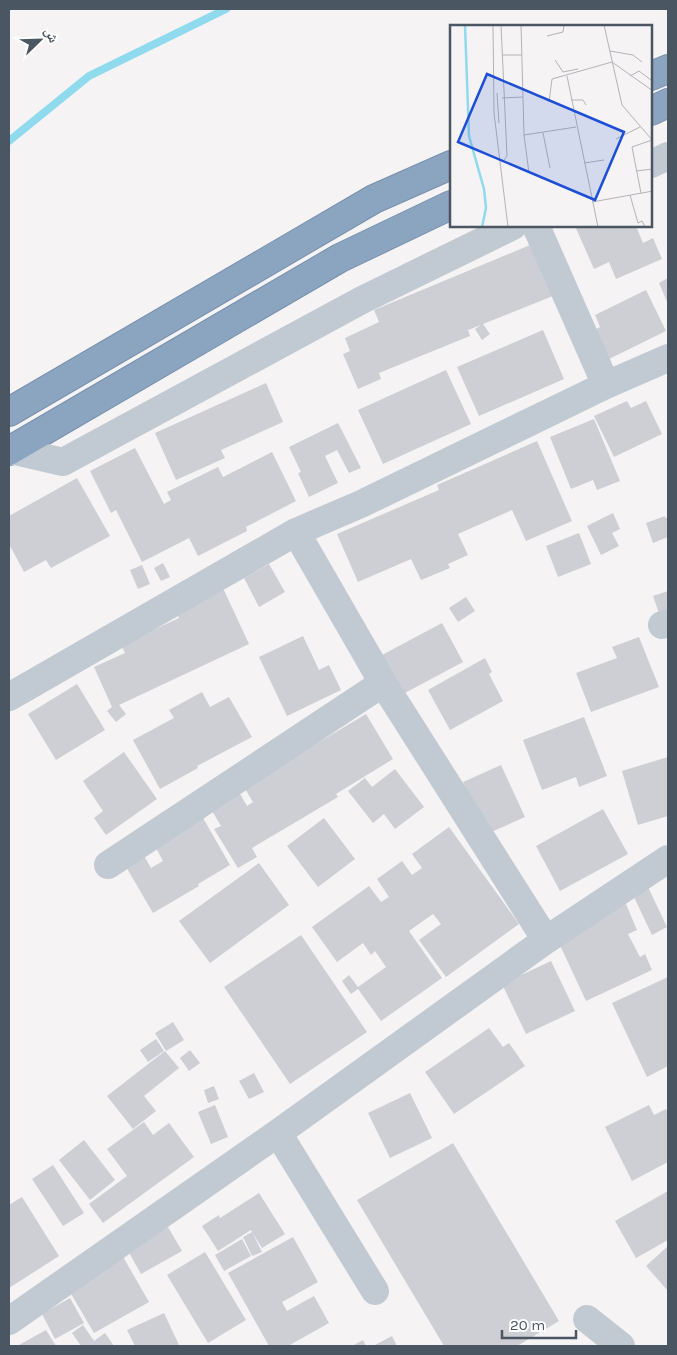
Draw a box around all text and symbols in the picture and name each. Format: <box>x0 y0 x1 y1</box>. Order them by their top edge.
north arrow <box>15 15 65 65</box>
text: ش <box>41 25 62 45</box>
inset map <box>450 25 652 228</box>
scale bar <box>502 1308 576 1340</box>
text: 20 m <box>510 1316 545 1334</box>

